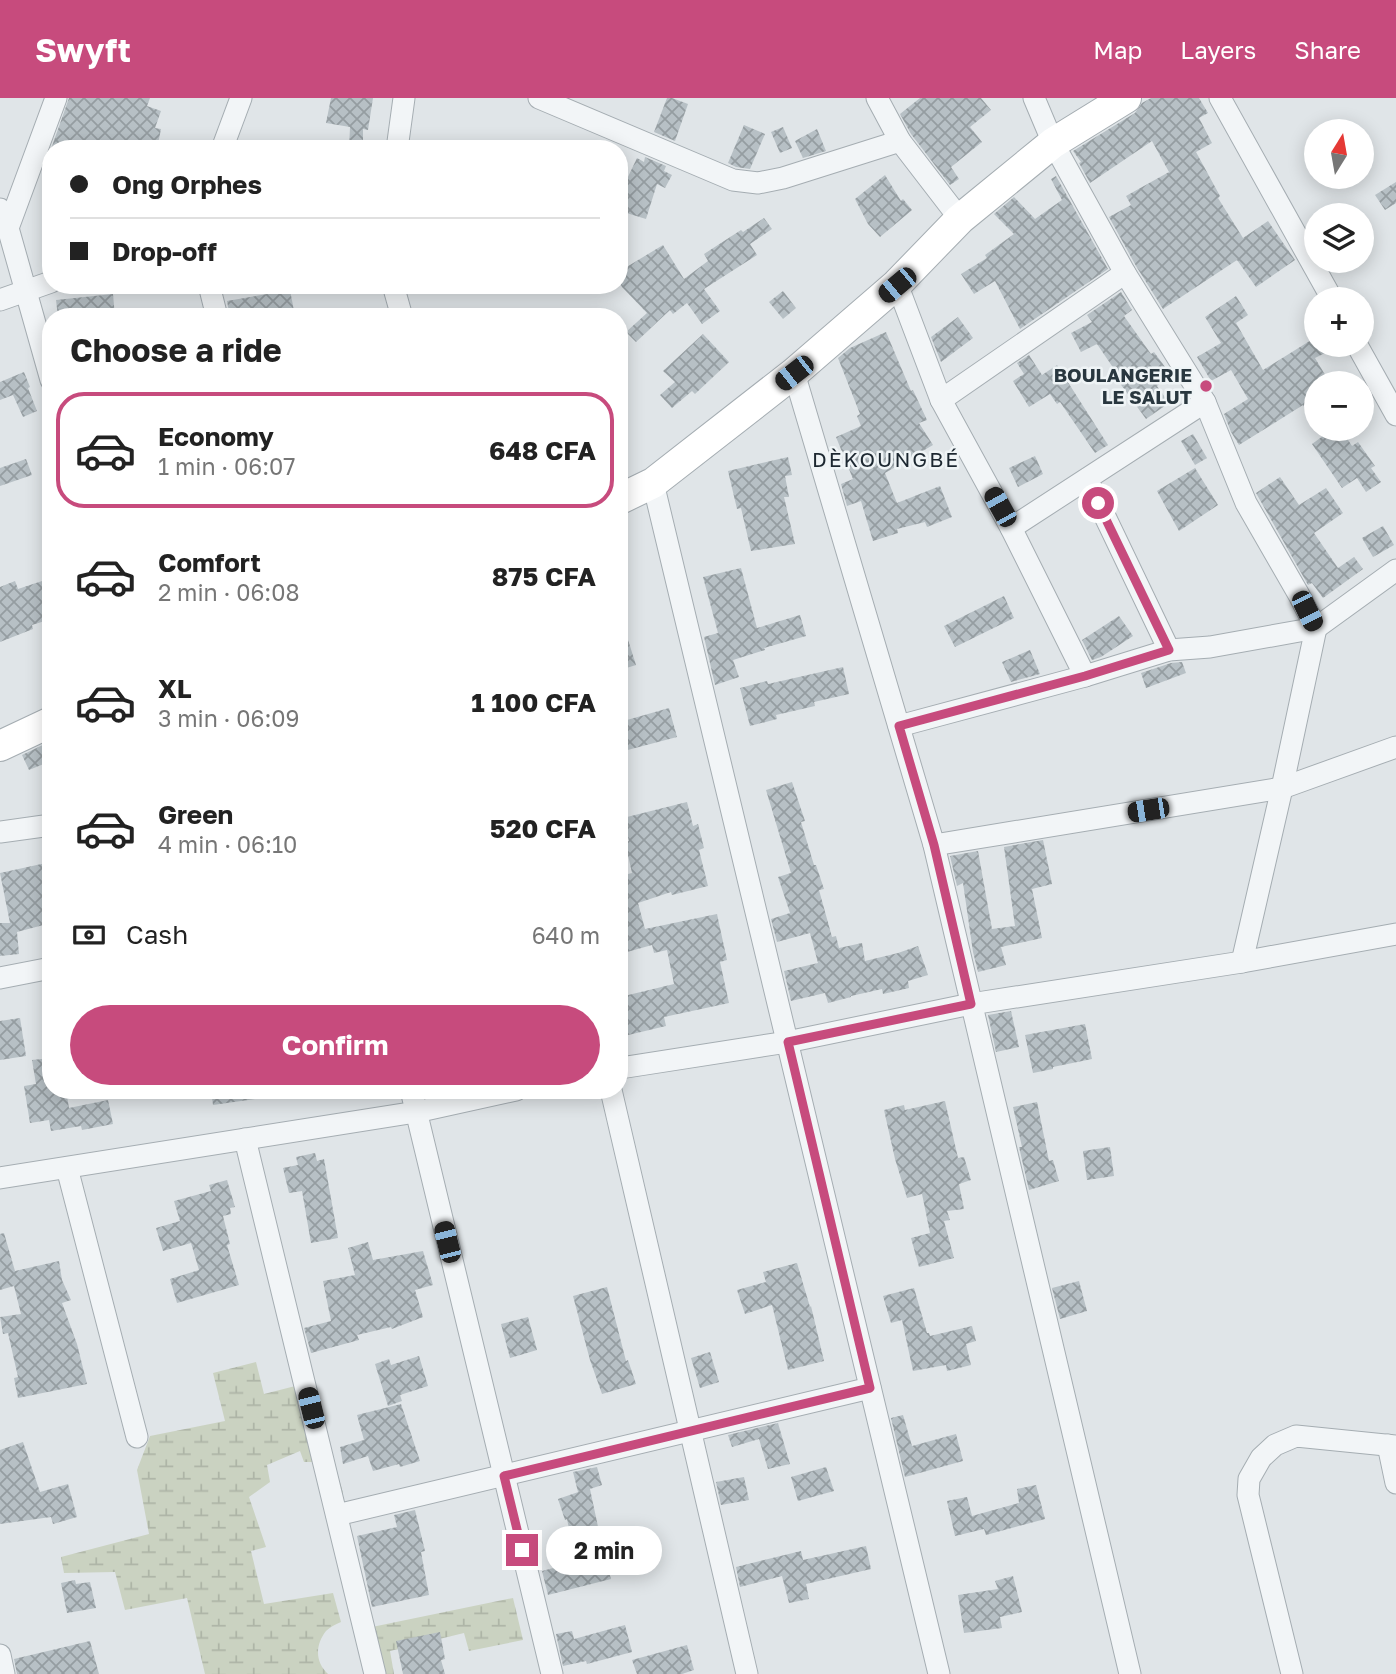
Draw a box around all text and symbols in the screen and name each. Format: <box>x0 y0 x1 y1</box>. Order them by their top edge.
text: Swyft <box>35 30 131 69</box>
text: Map <box>1093 35 1142 64</box>
text: Layers <box>1180 35 1256 64</box>
text: Share <box>1294 35 1361 64</box>
north arrow <box>1304 119 1374 189</box>
map controls <box>1304 119 1374 441</box>
text: Ong Orphes <box>112 169 262 200</box>
button: layers <box>1304 203 1374 273</box>
text: Drop-off <box>112 236 217 267</box>
car <box>875 263 920 307</box>
button: + <box>1304 287 1374 357</box>
text: Choose a ride <box>70 331 282 369</box>
car <box>771 352 818 394</box>
place label: BOULANGERIE LE SALUT <box>1054 363 1192 408</box>
button: − <box>1304 371 1374 441</box>
marker: BOULANGERIE LE SALUT <box>1198 378 1214 394</box>
icon: car <box>74 419 137 482</box>
text: Economy <box>158 421 274 452</box>
text: 648 CFA <box>489 435 596 466</box>
district label: DÈKOUNGBÉ <box>812 446 960 472</box>
text: 1 min · 06:07 <box>158 452 296 480</box>
car <box>981 484 1020 530</box>
route start <box>1082 487 1114 519</box>
icon: car <box>74 545 137 608</box>
text: Comfort <box>158 547 261 578</box>
text: 875 CFA <box>492 561 596 592</box>
text: 2 min · 06:08 <box>158 578 300 606</box>
car <box>1289 588 1326 634</box>
icon: car <box>74 671 137 734</box>
text: XL <box>158 673 192 704</box>
text: 1 100 CFA <box>471 687 596 718</box>
text: 3 min · 06:09 <box>158 704 300 732</box>
car <box>1126 796 1171 824</box>
icon: car <box>74 797 137 860</box>
text: Green <box>158 799 233 830</box>
text: 520 CFA <box>490 813 596 844</box>
text: 4 min · 06:10 <box>158 830 297 858</box>
icon: cash <box>70 916 108 954</box>
text: Cash <box>126 919 188 950</box>
text: 640 m <box>532 921 600 949</box>
button: Confirm <box>70 1005 600 1085</box>
car <box>432 1219 463 1265</box>
car <box>296 1385 327 1431</box>
callout: 2 min <box>546 1526 662 1574</box>
route end <box>506 1534 538 1566</box>
text: 2 min <box>574 1536 634 1564</box>

